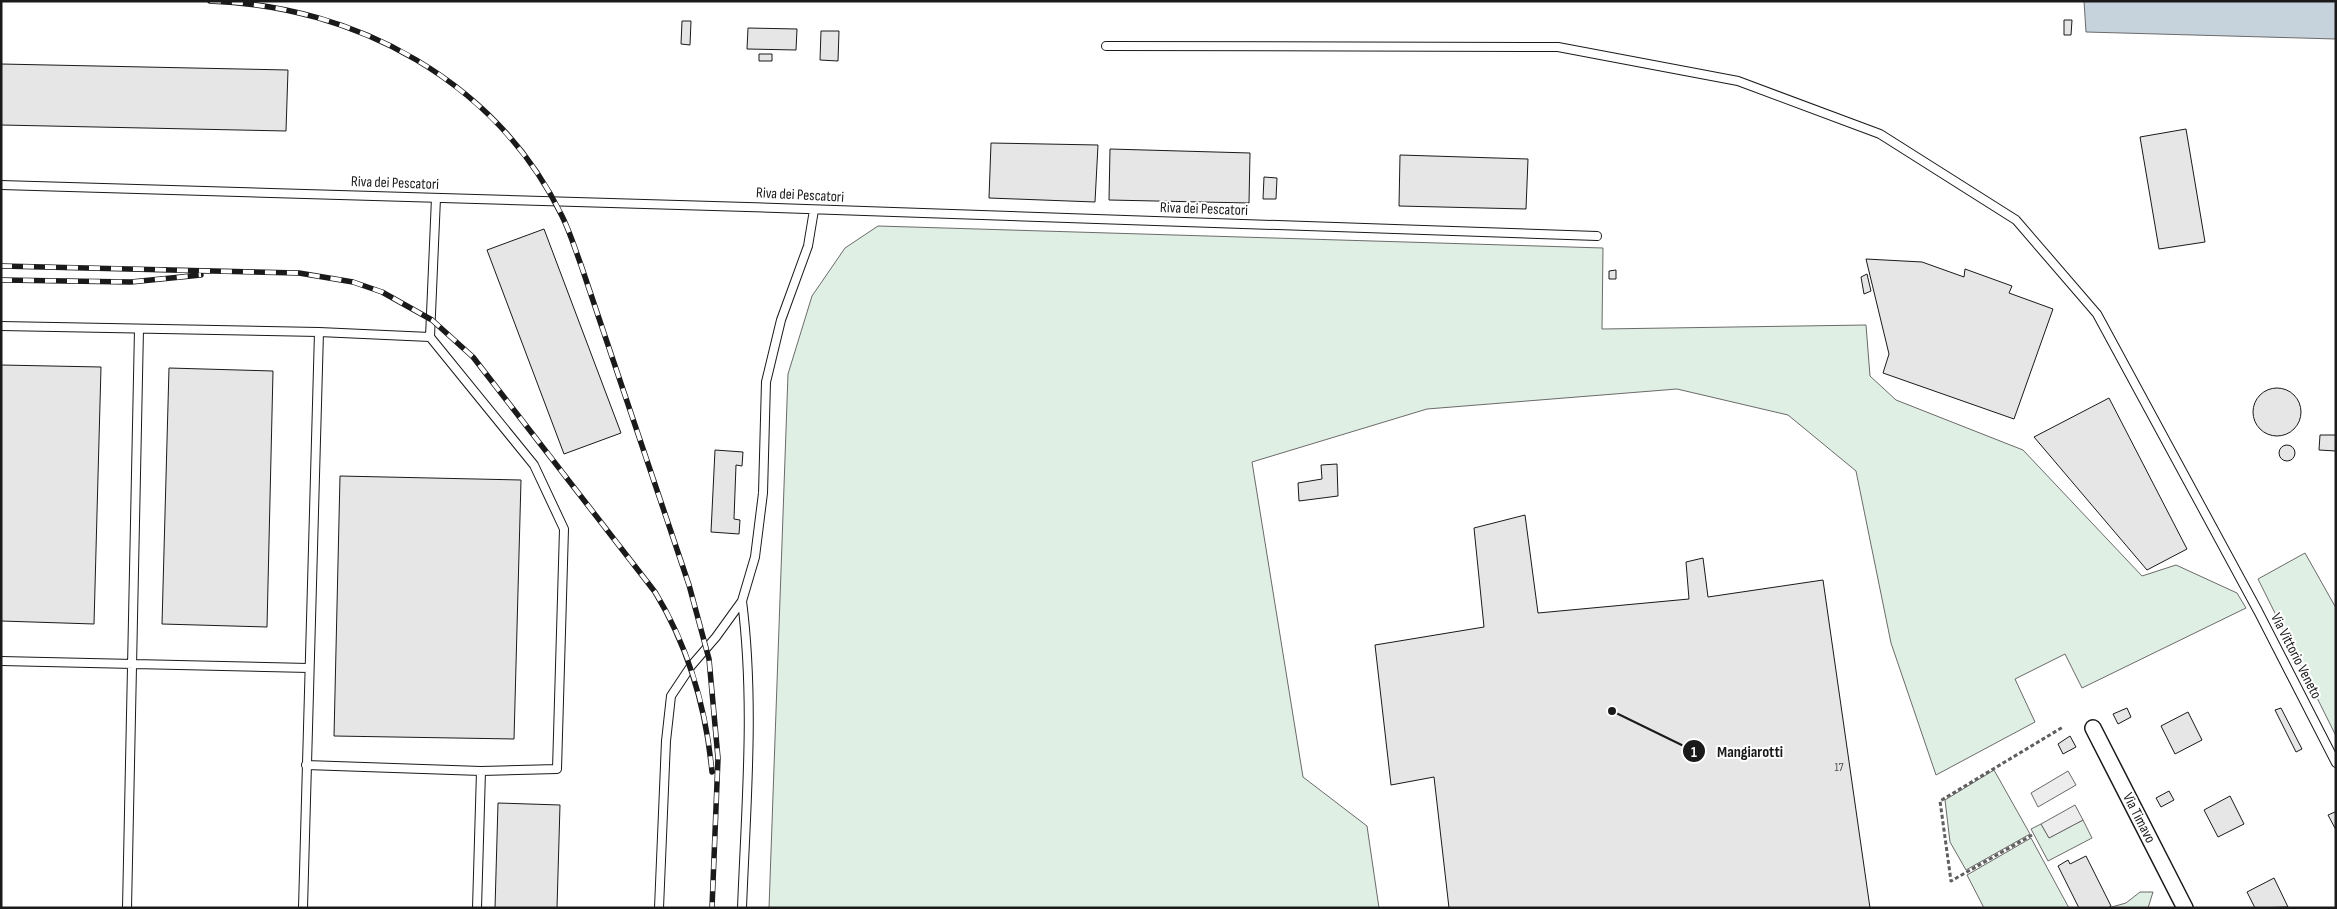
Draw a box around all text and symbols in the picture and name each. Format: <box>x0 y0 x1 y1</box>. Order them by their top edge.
street label: Riva dei Pescatori <box>351 172 440 194</box>
street label: Riva dei Pescatori <box>756 183 845 207</box>
street label: Riva dei Pescatori <box>1160 198 1249 220</box>
street label: Via Vittorio Veneto <box>2266 610 2326 702</box>
callout: Mangiarotti <box>1682 736 1793 767</box>
text: 1 <box>1691 743 1697 762</box>
text: Mangiarotti <box>1717 743 1783 762</box>
house number: 17 <box>1835 760 1844 775</box>
street label: Via Timavo <box>2118 790 2160 846</box>

